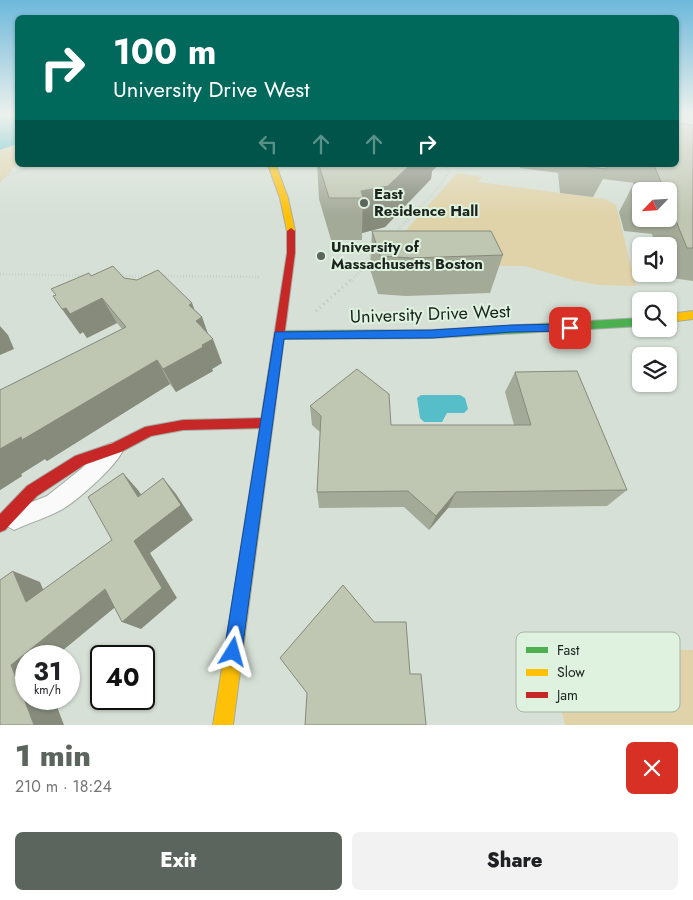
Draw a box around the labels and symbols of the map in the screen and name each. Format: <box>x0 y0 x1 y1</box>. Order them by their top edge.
north arrow <box>632 182 678 228</box>
place label: East Residence Hall <box>374 183 478 222</box>
marker: East Residence Hall <box>358 197 370 209</box>
place label: University of Massachusetts Boston <box>331 236 483 275</box>
marker: University of Massachusetts Boston <box>315 250 327 262</box>
street label: University Drive West <box>349 298 511 330</box>
pin <box>549 307 591 349</box>
position arrow <box>206 625 258 677</box>
legend <box>516 632 680 712</box>
text: Fast <box>557 640 580 660</box>
speed limit sign: 40 <box>90 645 155 710</box>
text: Slow <box>557 662 585 682</box>
text: Jam <box>555 685 578 705</box>

